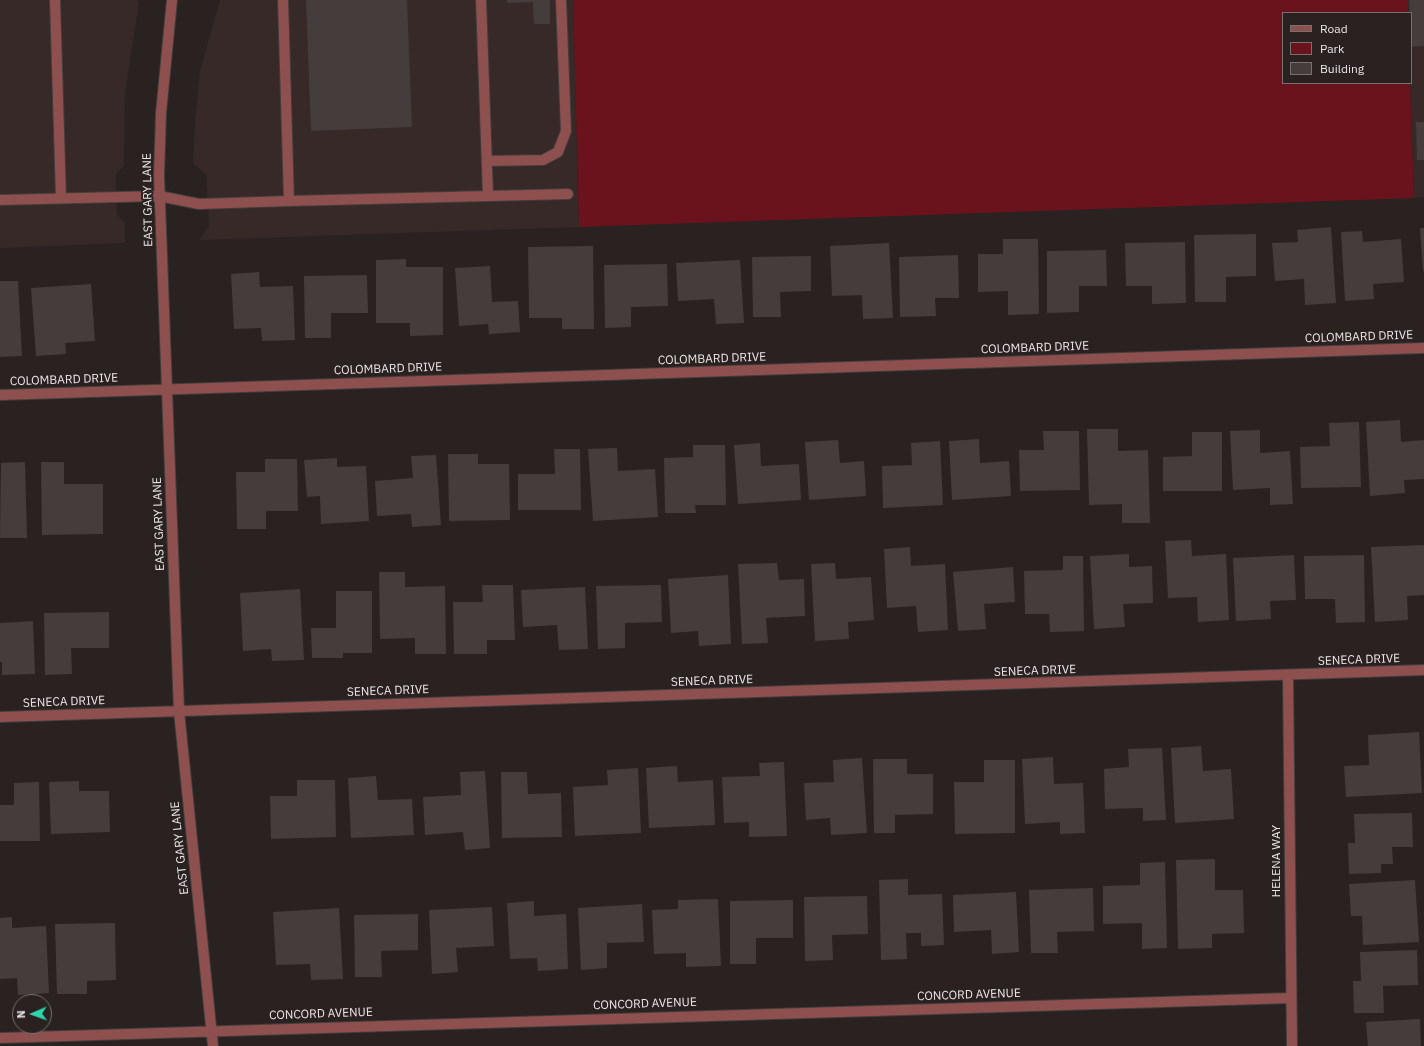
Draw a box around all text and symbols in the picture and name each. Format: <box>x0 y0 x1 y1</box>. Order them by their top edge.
legend <box>1282 12 1412 84</box>
text: Road <box>1320 21 1348 36</box>
text: Park <box>1320 41 1344 56</box>
text: Building <box>1320 61 1364 76</box>
street label: EAST GARY LANE <box>140 153 156 247</box>
street label: COLOMBARD DRIVE <box>1305 328 1413 346</box>
street label: COLOMBARD DRIVE <box>981 339 1089 357</box>
street label: COLOMBARD DRIVE <box>658 350 766 368</box>
street label: COLOMBARD DRIVE <box>334 360 442 378</box>
street label: COLOMBARD DRIVE <box>10 371 118 389</box>
street label: EAST GARY LANE <box>150 477 168 571</box>
street label: SENECA DRIVE <box>1318 651 1400 669</box>
street label: SENECA DRIVE <box>994 662 1076 680</box>
street label: SENECA DRIVE <box>671 672 753 690</box>
street label: SENECA DRIVE <box>347 682 429 700</box>
street label: SENECA DRIVE <box>23 693 105 711</box>
street label: EAST GARY LANE <box>168 801 192 895</box>
street label: HELENA WAY <box>1270 825 1284 897</box>
street label: CONCORD AVENUE <box>917 986 1021 1004</box>
north arrow <box>12 994 52 1034</box>
street label: CONCORD AVENUE <box>593 995 697 1013</box>
street label: CONCORD AVENUE <box>269 1005 373 1023</box>
text: N <box>14 1010 28 1019</box>

